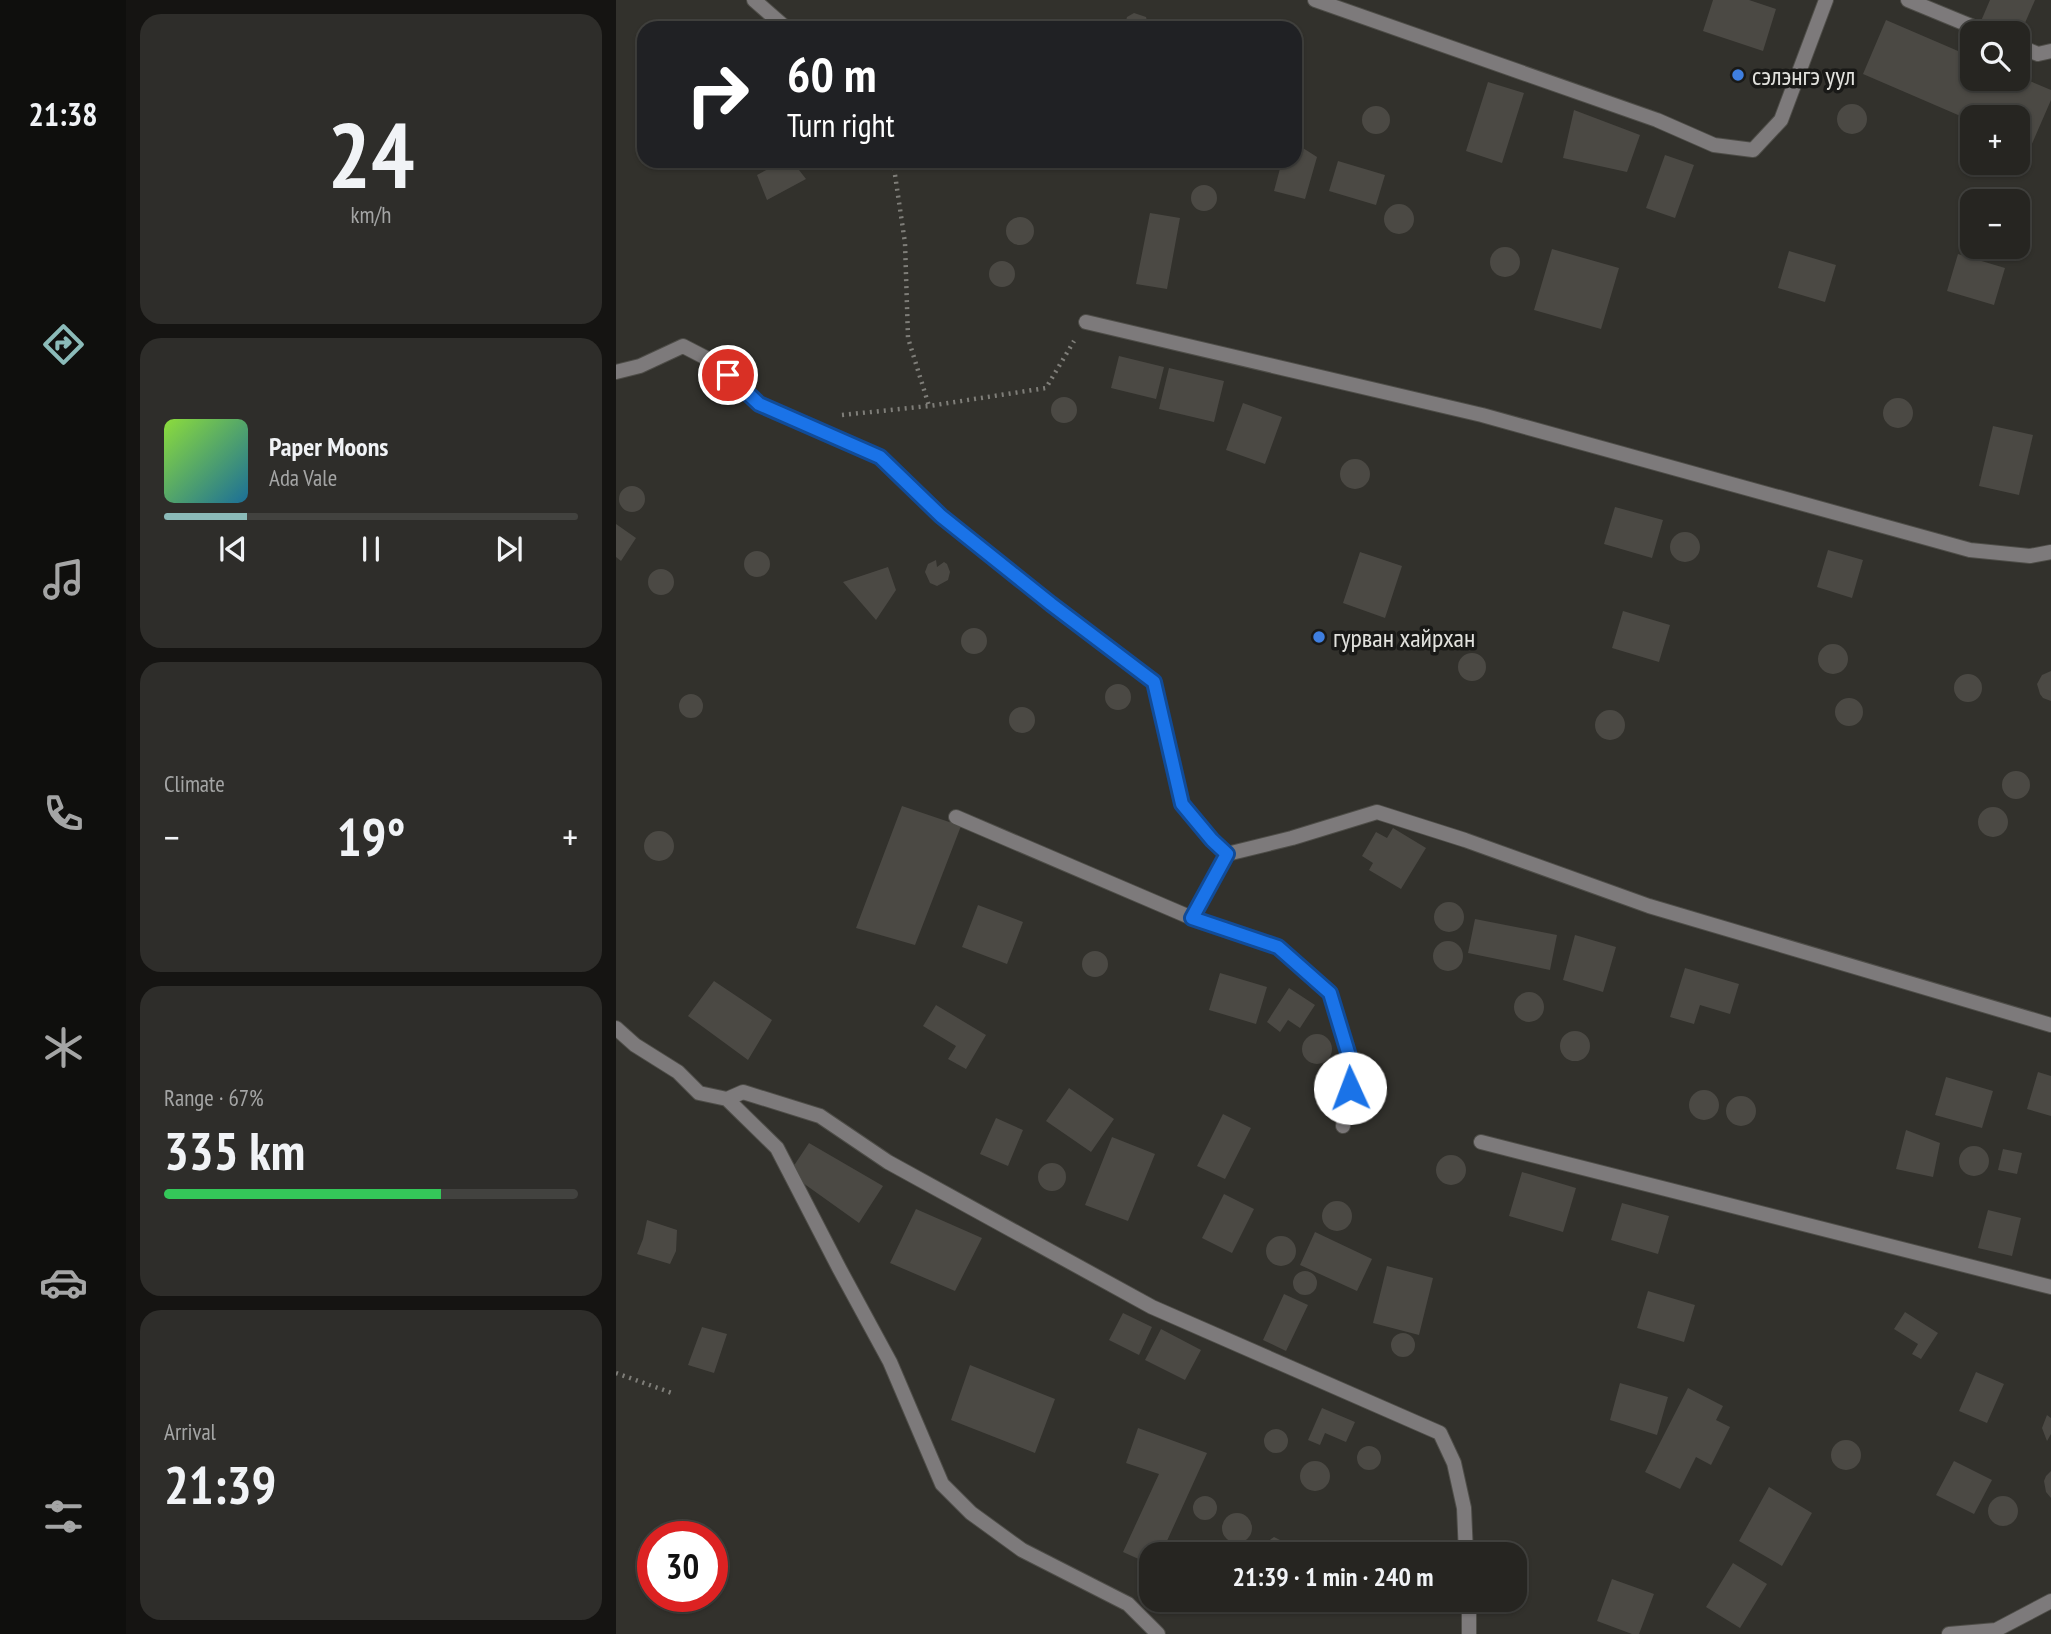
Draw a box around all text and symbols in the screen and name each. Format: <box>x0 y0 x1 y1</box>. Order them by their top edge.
map controls <box>1960 21 2030 259</box>
button: search <box>1960 21 2030 91</box>
text: 60 m <box>787 42 876 106</box>
icon: right <box>672 49 763 140</box>
place label: сэлэнгэ уул <box>1752 59 1855 92</box>
marker: сэлэнгэ уул <box>1730 67 1746 83</box>
text: 21:38 <box>28 93 98 135</box>
text: 24 <box>328 95 415 213</box>
text: Turn right <box>787 104 895 146</box>
button: + <box>1960 105 2030 175</box>
button: − <box>1960 189 2030 259</box>
text: km/h <box>351 200 391 229</box>
icon: directions <box>39 320 88 369</box>
pin <box>698 345 758 405</box>
icon: arrive <box>709 356 747 394</box>
text: Paper Moons <box>269 430 388 463</box>
text: Ada Vale <box>269 463 337 492</box>
icon: previous <box>214 530 252 568</box>
icon: pause <box>352 530 390 568</box>
icon: next <box>490 530 528 568</box>
icon: music <box>39 555 88 604</box>
place label: гурван хайрхан <box>1333 621 1475 654</box>
marker: гурван хайрхан <box>1311 629 1327 645</box>
text: Climate <box>164 769 225 798</box>
icon: phone <box>39 789 88 838</box>
text: 19° <box>337 803 405 870</box>
text: − <box>164 812 180 861</box>
text: + <box>562 812 578 861</box>
icon: climate <box>39 1023 88 1072</box>
position arrow <box>1313 1051 1387 1125</box>
text: Range · 67% <box>164 1083 264 1112</box>
text: 335 km <box>164 1117 305 1184</box>
icon: car <box>39 1258 88 1307</box>
text: Arrival <box>164 1417 216 1446</box>
text: 21:39 <box>164 1451 276 1518</box>
icon: filters <box>39 1492 88 1541</box>
speed limit sign: 30 <box>637 1521 728 1612</box>
text: 21:39 · 1 min · 240 m <box>1233 1560 1433 1593</box>

